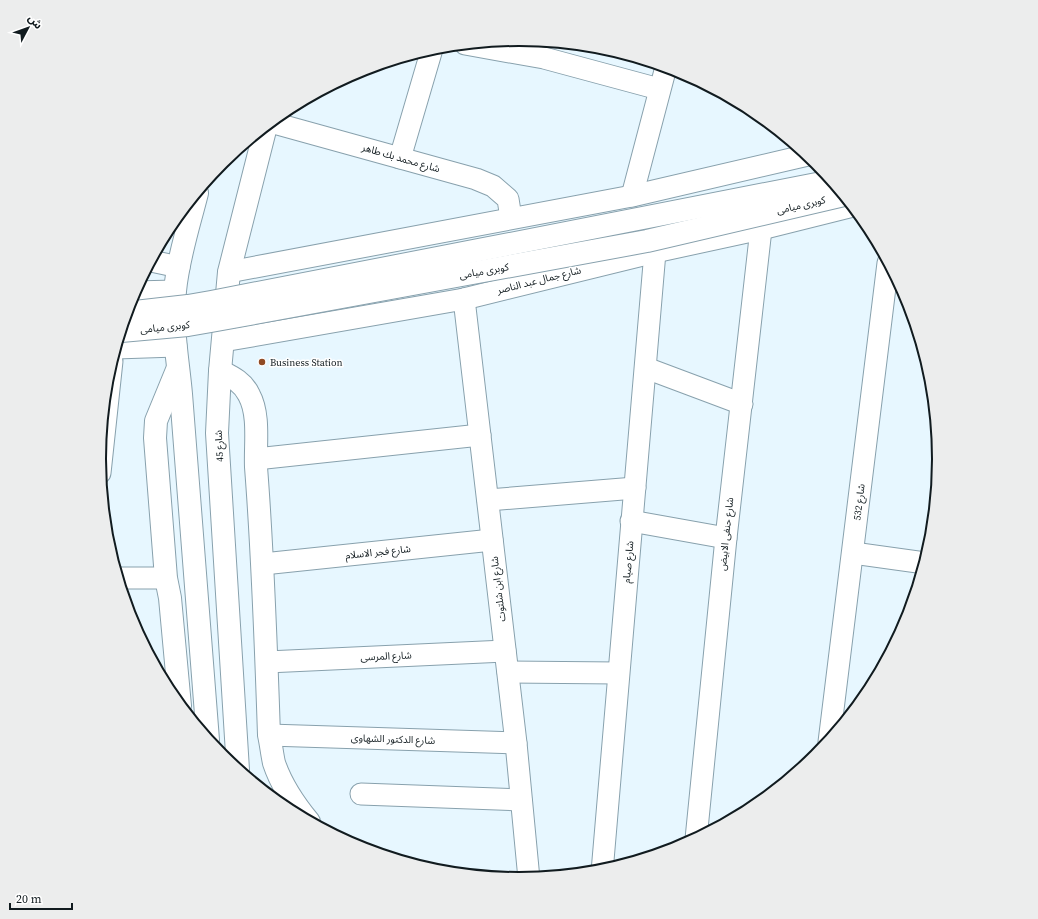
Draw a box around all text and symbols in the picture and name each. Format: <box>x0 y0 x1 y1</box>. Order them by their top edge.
north arrow <box>8 8 48 48</box>
text: ش <box>25 11 46 32</box>
street label: شارع محمد بك طاهر <box>359 140 442 176</box>
street label: كوبرى ميامى <box>775 193 828 217</box>
street label: كوبرى ميامى <box>458 260 511 282</box>
street label: شارع جمال عبد الناصر <box>495 263 583 298</box>
street label: كوبرى ميامى <box>139 318 191 336</box>
place label: Business Station <box>270 356 343 369</box>
marker: Business Station <box>257 357 267 367</box>
street label: شارع 45 <box>212 430 227 462</box>
street label: شارع 532 <box>850 483 869 521</box>
street label: شارع حنفى الابيض <box>716 496 737 572</box>
street label: شارع صيام <box>620 540 638 584</box>
street label: شارع فجر الاسلام <box>345 542 412 564</box>
street label: شارع ابن شلتوت <box>488 555 509 622</box>
street label: شارع المرسى <box>360 649 412 664</box>
street label: شارع الدكتور الشهاوى <box>351 731 435 748</box>
scale bar <box>10 885 72 911</box>
text: 20 m <box>16 891 42 907</box>

